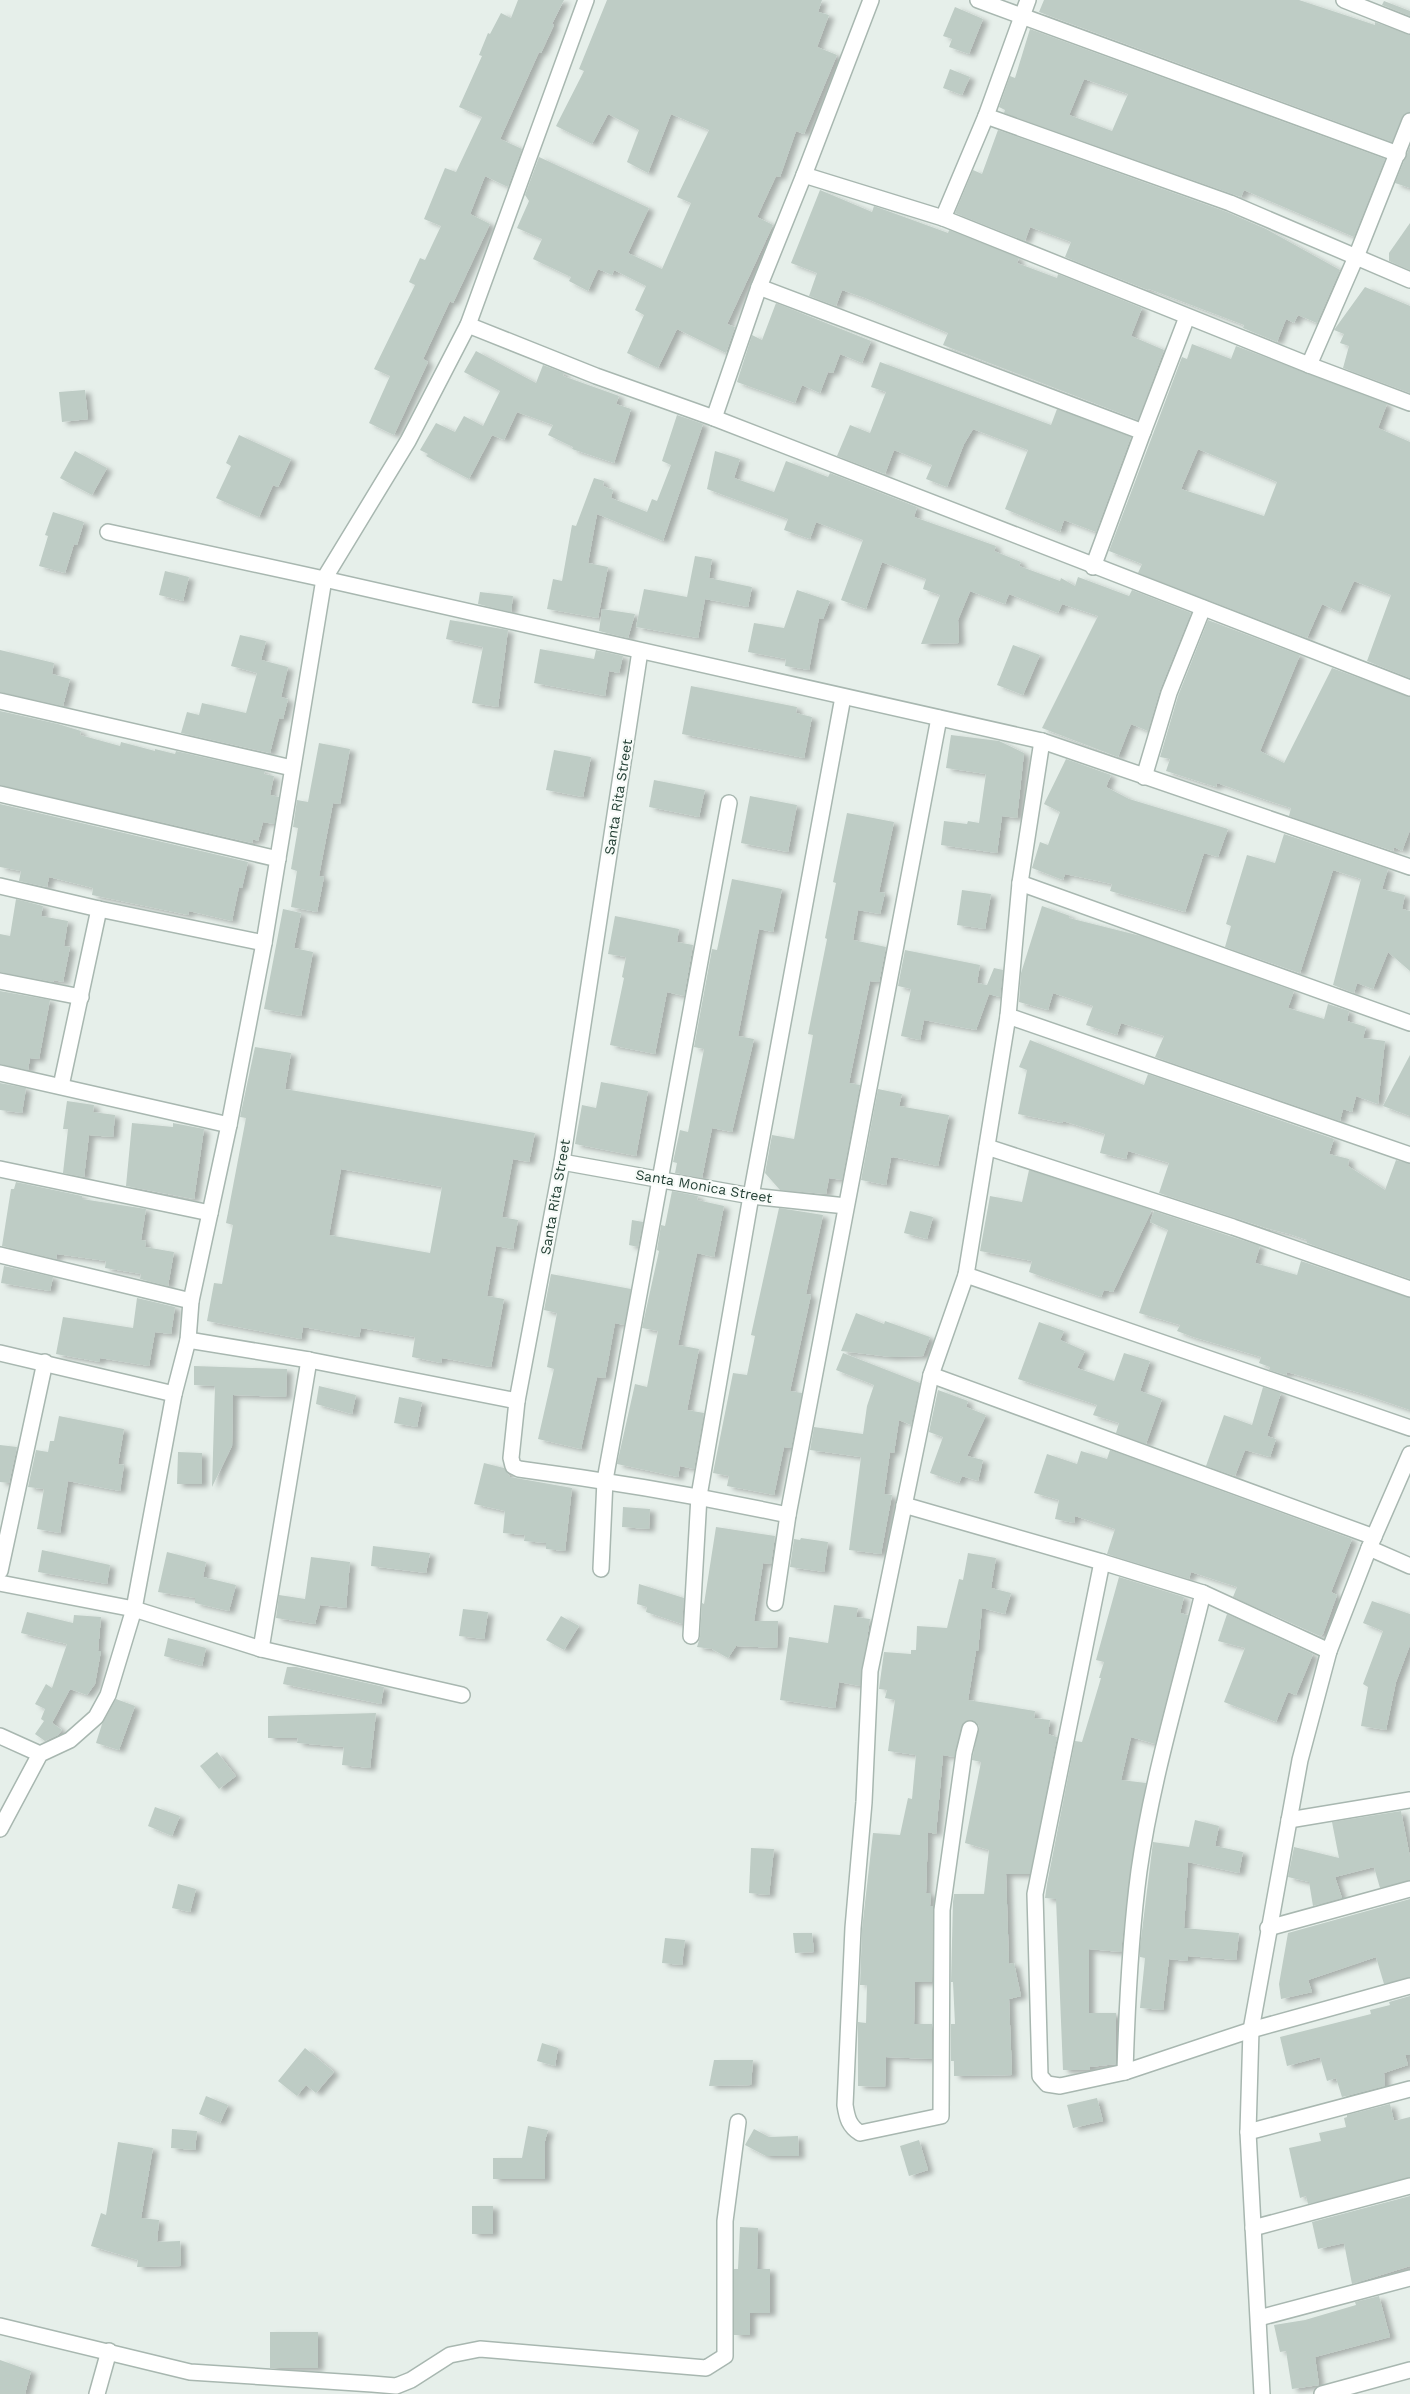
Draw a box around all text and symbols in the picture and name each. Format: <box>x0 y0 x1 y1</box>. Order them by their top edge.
street label: Santa Rita Street <box>601 738 635 856</box>
street label: Santa Rita Street <box>537 1138 573 1256</box>
street label: Santa Monica Street <box>634 1166 774 1206</box>

